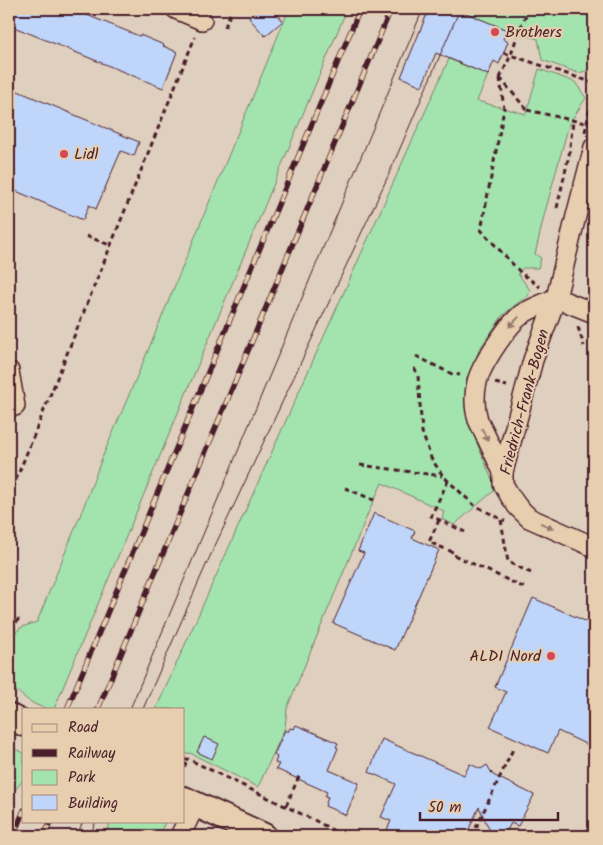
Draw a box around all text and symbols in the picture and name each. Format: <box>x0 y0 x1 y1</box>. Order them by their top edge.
place label: Brothers <box>505 20 562 45</box>
marker: Brothers <box>489 26 501 38</box>
place label: Lidl <box>74 142 99 167</box>
marker: Lidl <box>58 148 70 160</box>
one-way arrow <box>508 316 520 328</box>
street label: Friedrich-Frank-Bogen <box>493 326 557 478</box>
one-way arrow <box>481 428 489 442</box>
one-way arrow <box>540 522 554 530</box>
place label: ALDI Nord <box>469 644 542 669</box>
marker: ALDI Nord <box>545 650 557 662</box>
legend <box>22 708 185 822</box>
text: Road <box>68 716 99 740</box>
text: Railway <box>68 742 116 766</box>
text: Park <box>68 766 96 790</box>
scale bar <box>420 790 558 822</box>
text: Building <box>68 792 118 816</box>
text: 50 m <box>428 796 462 820</box>

